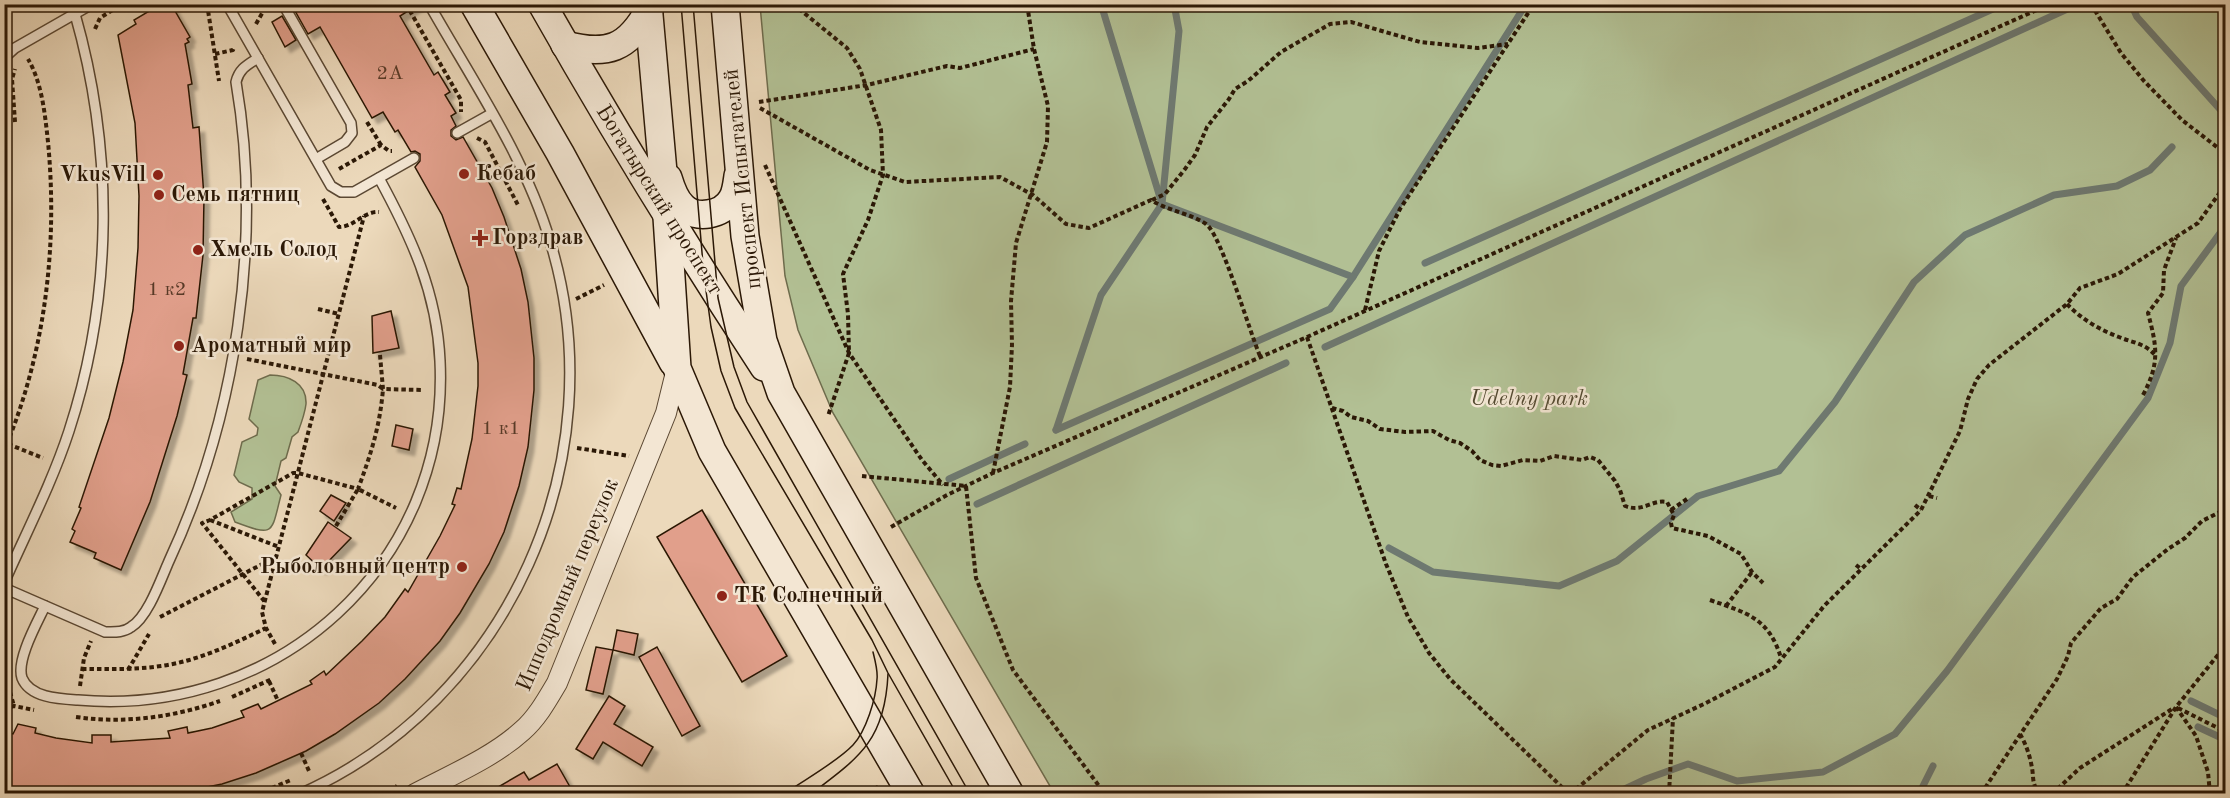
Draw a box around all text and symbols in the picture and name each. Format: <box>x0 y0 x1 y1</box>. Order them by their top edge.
house number: 2А <box>377 64 403 84</box>
street label: проспект Испытателей <box>720 68 766 290</box>
street label: Богатырский проспект <box>592 101 726 299</box>
place label: Кебаб <box>476 163 536 185</box>
place label: VkusVill <box>59 164 146 186</box>
marker: Кебаб <box>457 167 471 181</box>
marker: VkusVill <box>151 168 165 182</box>
place label: Семь пятниц <box>171 184 300 206</box>
marker: Семь пятниц <box>152 188 166 202</box>
place label: Горздрав <box>492 227 583 249</box>
marker: Горздрав <box>473 231 487 245</box>
place label: Хмель Солод <box>210 239 337 261</box>
marker: Хмель Солод <box>191 243 205 257</box>
house number: 1 к2 <box>148 280 186 300</box>
place label: Ароматный мир <box>191 335 351 357</box>
marker: Ароматный мир <box>172 339 186 353</box>
park label: Udelny park <box>1470 388 1588 410</box>
house number: 1 к1 <box>482 419 520 439</box>
street label: Ипподромный переулок <box>513 475 623 695</box>
place label: Рыболовный центр <box>260 556 450 578</box>
marker: Рыболовный центр <box>455 560 469 574</box>
place label: ТК Солнечный <box>734 585 883 607</box>
marker: ТК Солнечный <box>715 589 729 603</box>

